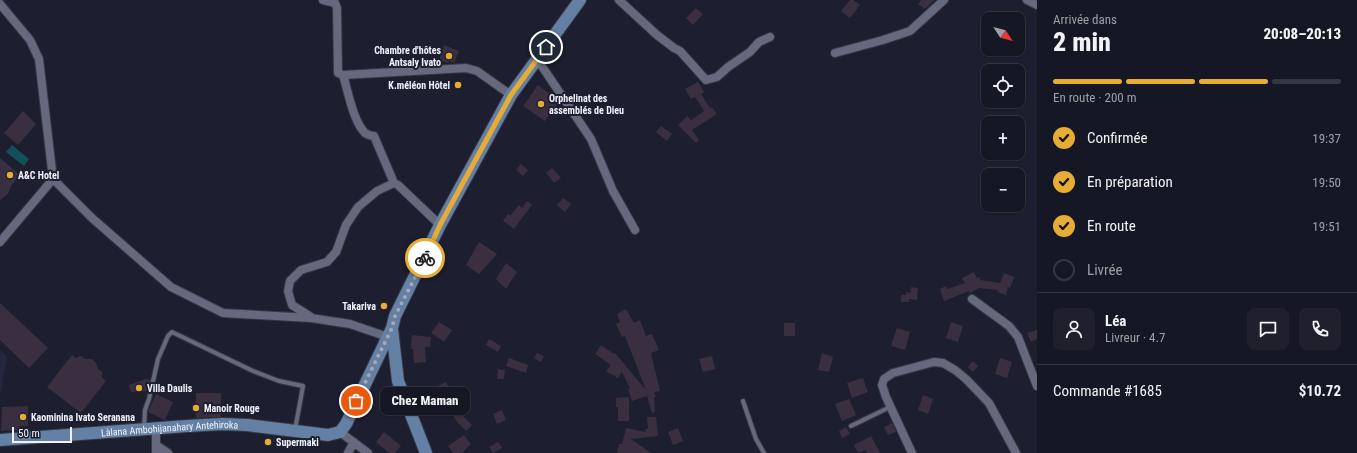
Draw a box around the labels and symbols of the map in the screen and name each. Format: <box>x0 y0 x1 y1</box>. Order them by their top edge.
north arrow <box>981 12 1025 56</box>
pin <box>529 30 563 64</box>
place label: Chambre d'hôtes Antsaly Ivato <box>374 45 441 68</box>
marker: Chambre d'hôtes Antsaly Ivato <box>444 51 454 61</box>
place label: K.méléon Hôtel <box>388 80 450 91</box>
marker: K.méléon Hôtel <box>453 80 463 90</box>
place label: Orphelinat des assemblés de Dieu <box>549 93 624 116</box>
marker: Orphelinat des assemblés de Dieu <box>536 99 546 109</box>
marker: A&C Hotel <box>5 170 15 180</box>
place label: A&C Hotel <box>18 170 59 181</box>
courier <box>405 238 445 278</box>
place label: Takariva <box>342 301 376 312</box>
marker: Takariva <box>379 301 389 311</box>
marker: Villa Daulis <box>134 383 144 393</box>
place label: Villa Daulis <box>147 383 193 394</box>
pin <box>339 384 373 418</box>
callout: Chez Maman <box>380 387 470 415</box>
marker: Manoir Rouge <box>191 403 201 413</box>
place label: Manoir Rouge <box>204 403 260 414</box>
marker: Kaominina Ivato Seranana <box>18 412 28 422</box>
place label: Kaominina Ivato Seranana <box>31 412 135 423</box>
street label: Làlana Ambohijanahary Antehiroka <box>100 418 239 438</box>
scale bar <box>12 425 72 444</box>
marker: Supermaki <box>263 437 273 447</box>
place label: Supermaki <box>276 437 319 448</box>

